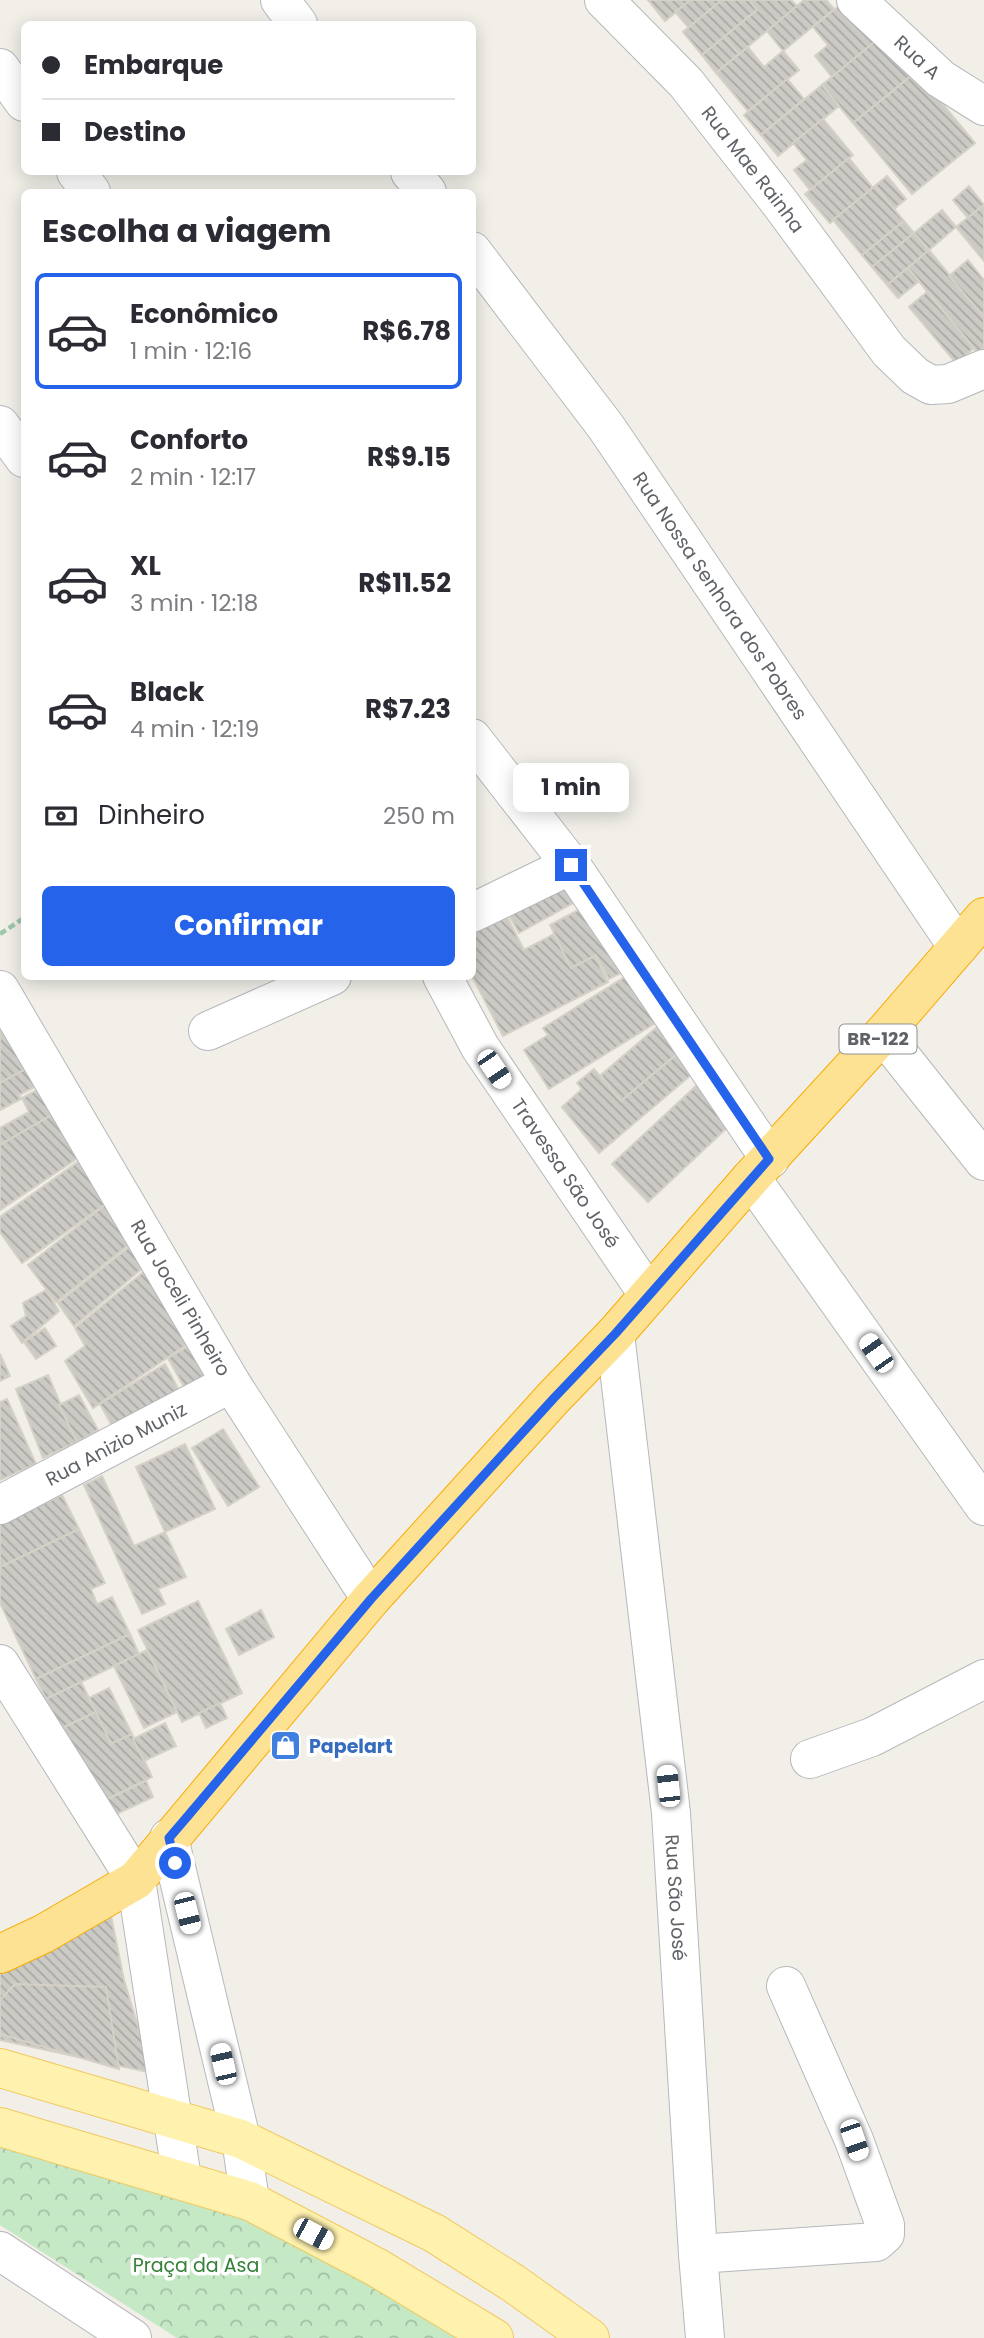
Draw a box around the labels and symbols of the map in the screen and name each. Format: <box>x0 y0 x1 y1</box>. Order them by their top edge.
street label: Rua A <box>888 29 946 86</box>
street label: Rua Mae Rainha <box>695 100 811 239</box>
street label: Rua Nossa Senhora dos Pobres <box>626 467 814 725</box>
callout: 1 min <box>513 764 629 812</box>
route end <box>555 849 587 881</box>
road number: BR-122 <box>840 1024 917 1054</box>
car <box>474 1046 515 1092</box>
street label: Travessa São José <box>505 1093 626 1254</box>
street label: Rua Joceli Pinheiro <box>124 1215 237 1381</box>
car <box>856 1330 897 1376</box>
street label: Rua Anizio Muniz <box>41 1396 191 1493</box>
shop icon: Papelart <box>269 1729 303 1763</box>
place label: Papelart <box>309 1733 393 1760</box>
car <box>656 1764 681 1808</box>
street label: Rua São José <box>658 1833 693 1962</box>
route start <box>159 1847 191 1879</box>
car <box>172 1890 203 1936</box>
car <box>209 2041 238 2087</box>
car <box>838 2117 871 2163</box>
car <box>290 2215 337 2253</box>
park label: Praça da Asa <box>133 2252 259 2279</box>

